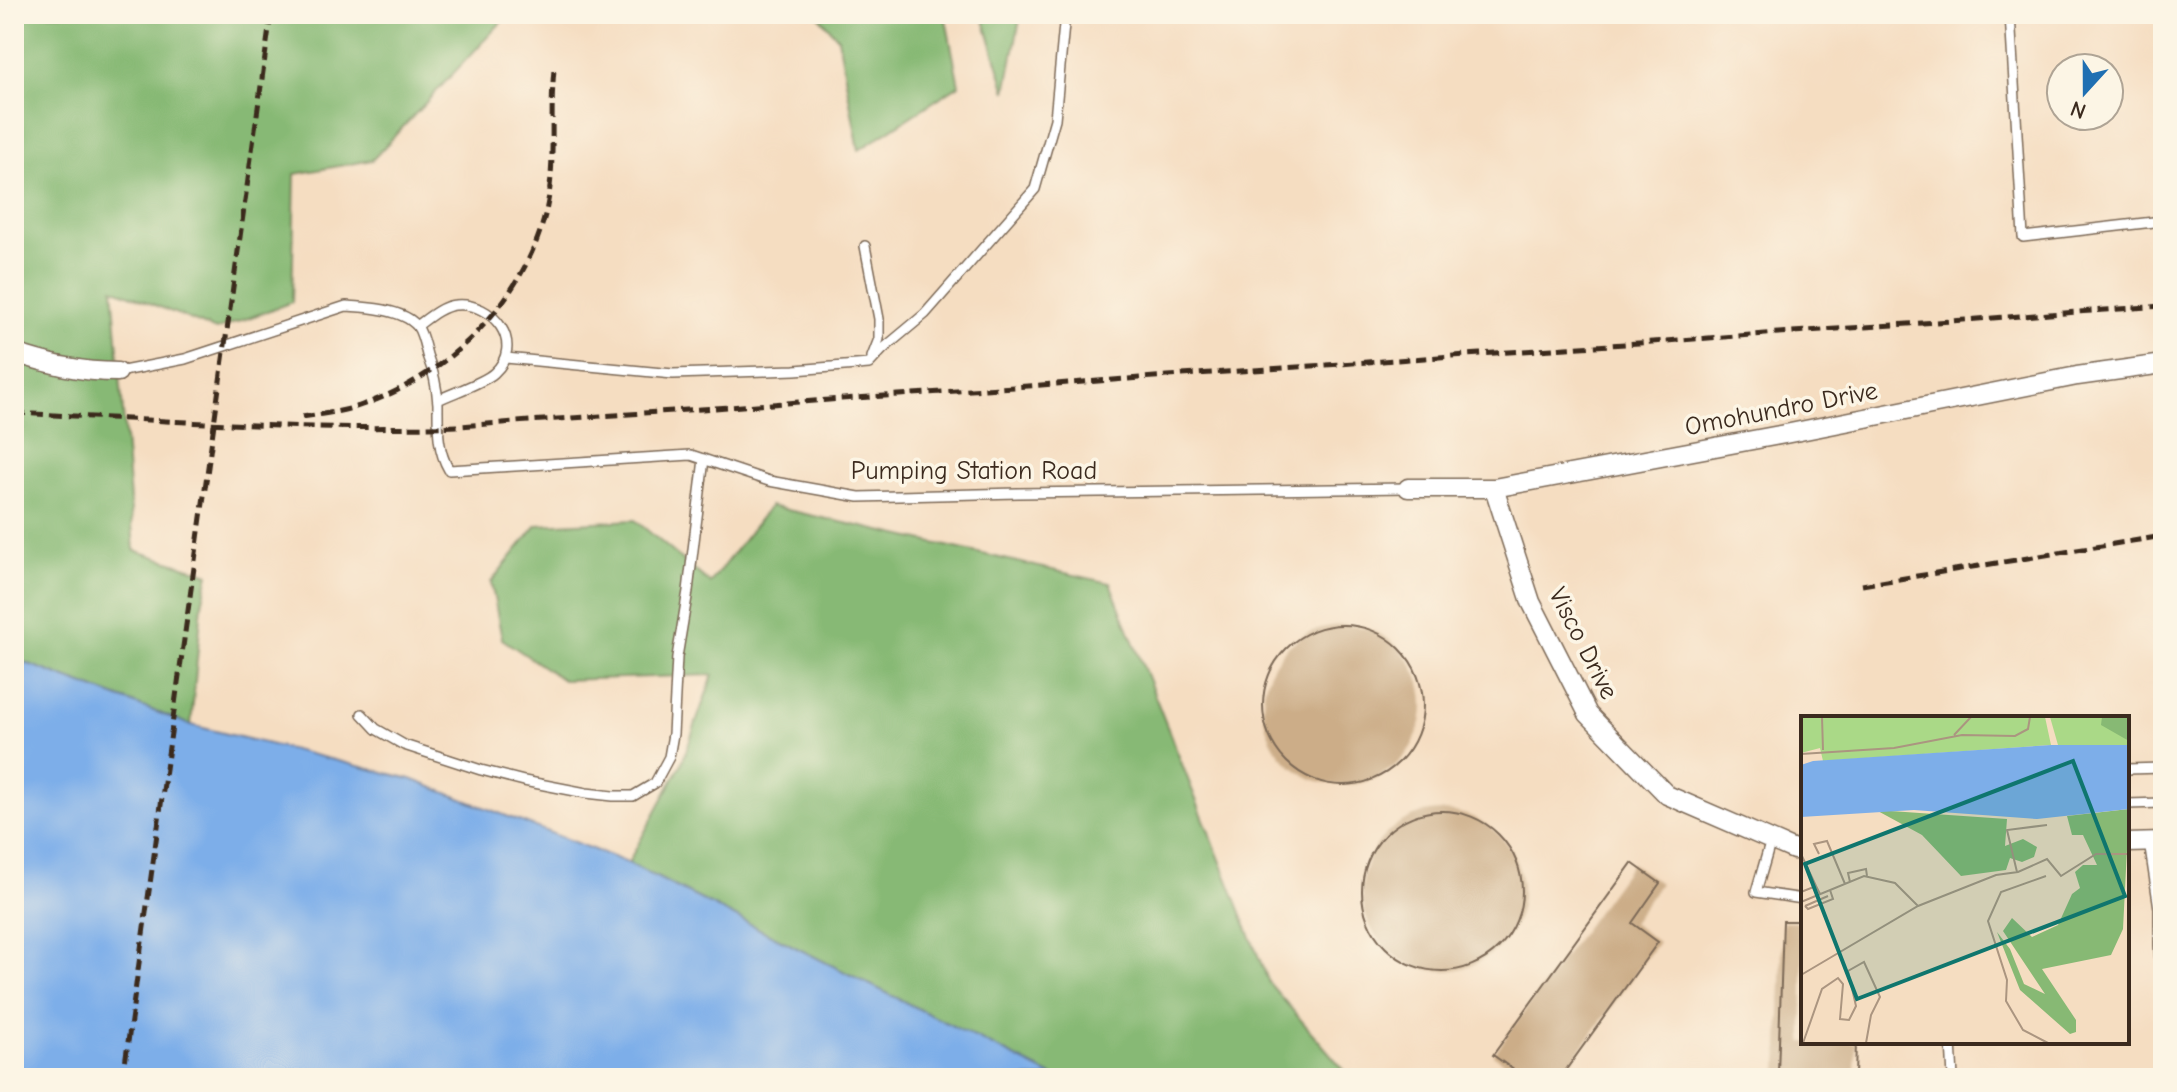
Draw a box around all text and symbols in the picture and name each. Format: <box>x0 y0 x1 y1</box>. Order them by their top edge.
north arrow <box>2045 52 2125 132</box>
text: N <box>2067 95 2090 124</box>
street label: Omohundro Drive <box>1682 376 1880 442</box>
street label: Pumping Station Road <box>851 456 1097 486</box>
street label: Visco Drive <box>1542 583 1624 704</box>
inset map <box>1801 716 2129 1044</box>

